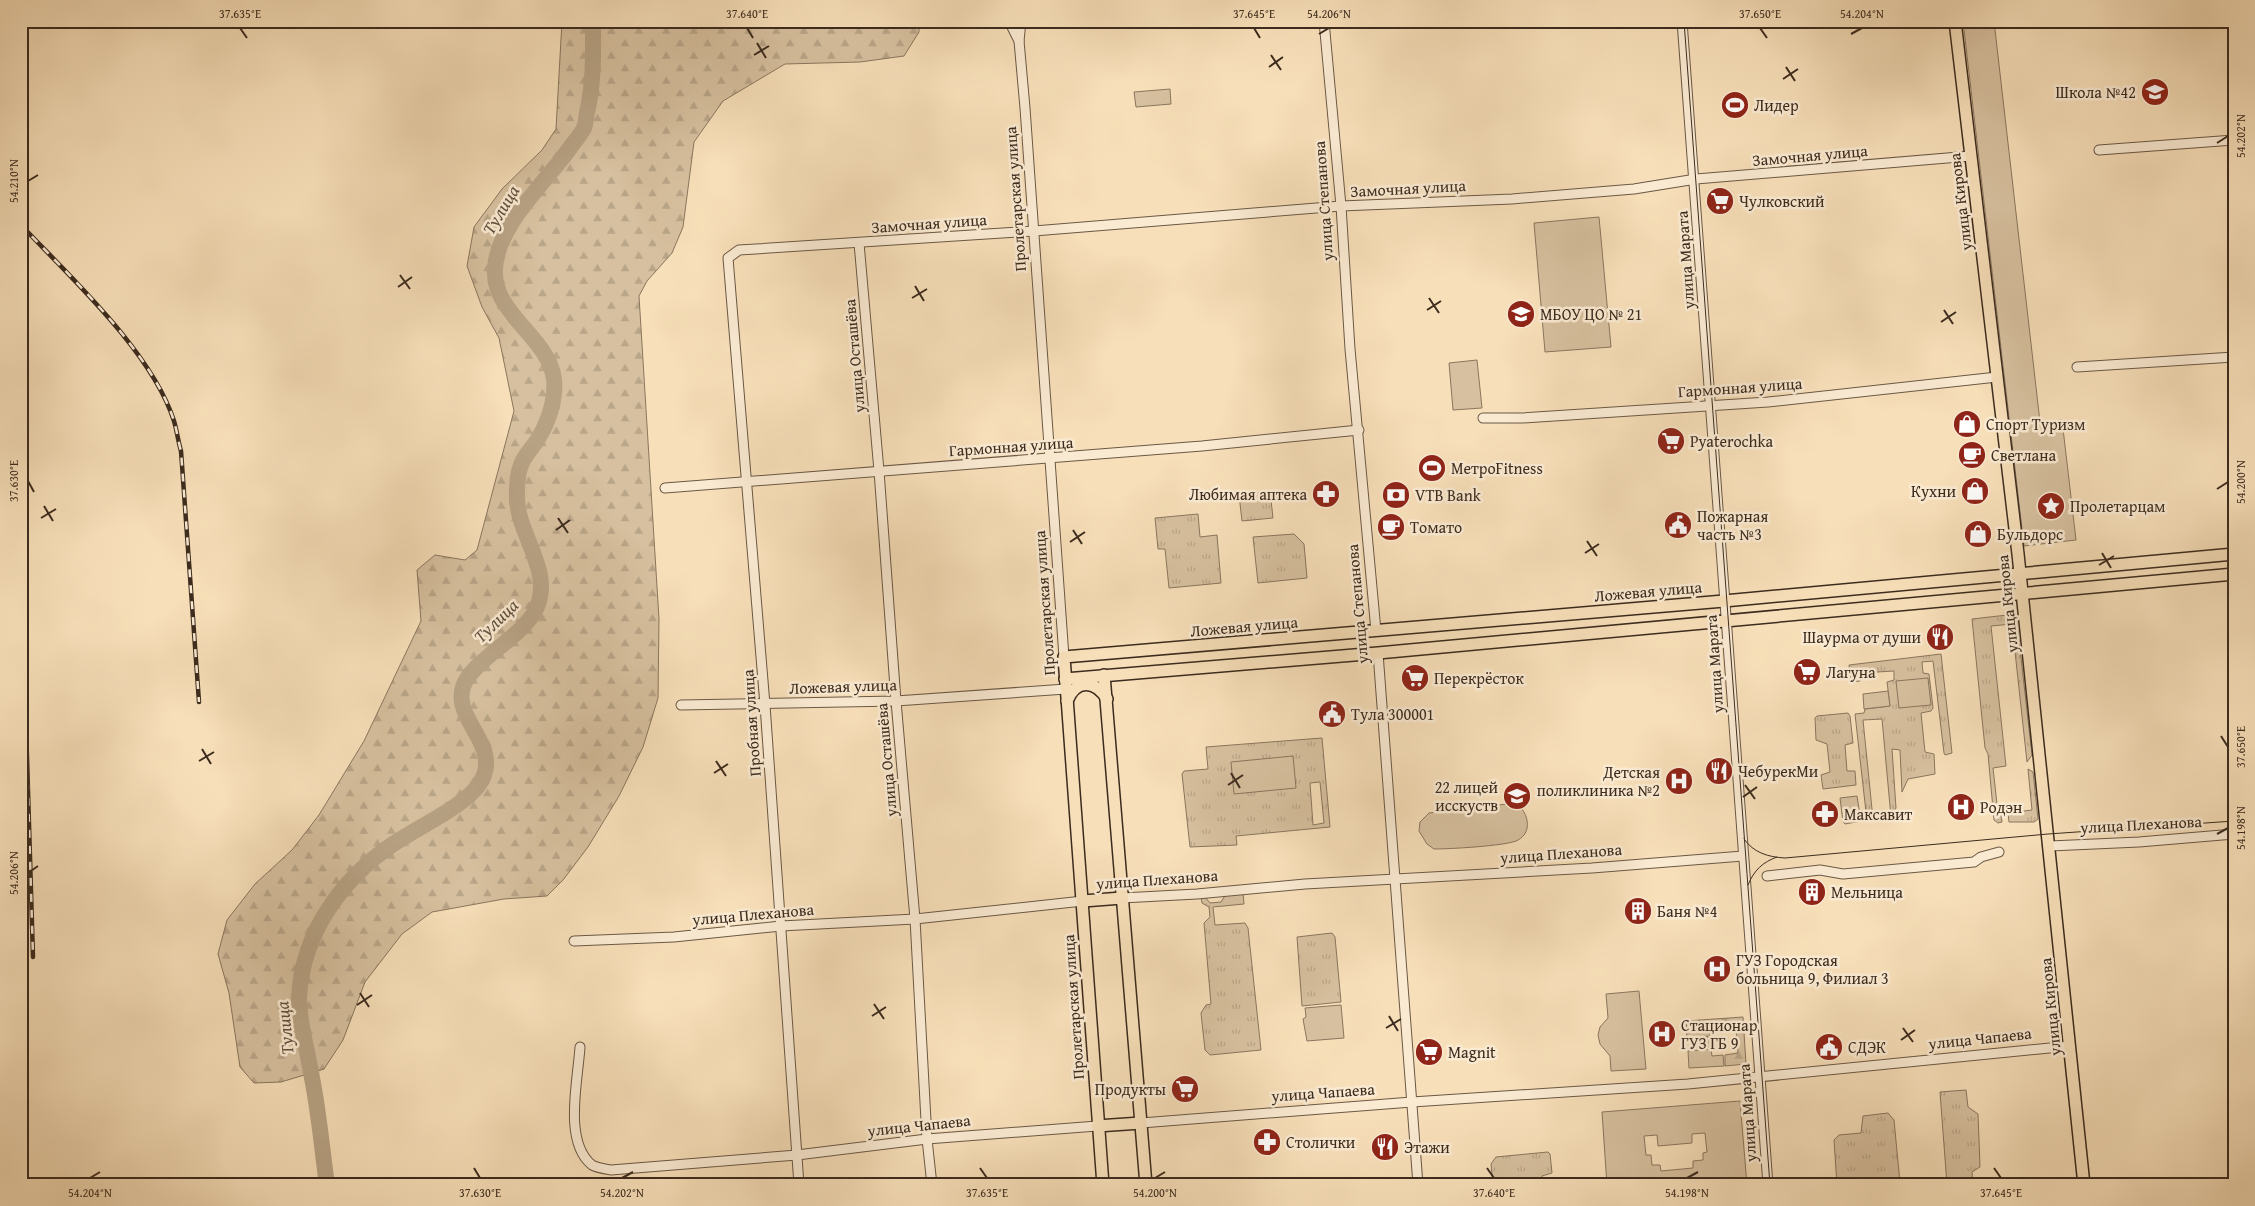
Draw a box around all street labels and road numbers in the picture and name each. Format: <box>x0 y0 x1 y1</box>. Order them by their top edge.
street label: Пролетарская улица <box>998 125 1032 272</box>
street label: Замочная улица <box>1751 138 1869 172</box>
street label: улица Степанова <box>1307 140 1339 263</box>
street label: улица Кирова <box>1942 151 1978 253</box>
street label: Замочная улица <box>1350 173 1467 203</box>
street label: Замочная улица <box>870 207 988 239</box>
street label: улица Марата <box>1670 210 1700 311</box>
street label: улица Осташёва <box>837 298 871 415</box>
street label: Гармонная улица <box>1677 371 1803 403</box>
street label: Гармонная улица <box>948 430 1074 462</box>
street label: Пролетарская улица <box>1027 529 1061 676</box>
street label: улица Степанова <box>1340 543 1374 666</box>
street label: улица Кирова <box>1990 554 2024 655</box>
street label: Ложевая улица <box>1593 574 1703 608</box>
street label: Ложевая улица <box>1189 609 1299 643</box>
street label: улица Марата <box>1699 614 1729 715</box>
street label: Пробная улица <box>735 668 767 777</box>
street label: Ложевая улица <box>789 672 898 700</box>
street label: улица Осташёва <box>869 702 903 819</box>
street label: улица Плеханова <box>2078 809 2203 839</box>
street label: улица Плеханова <box>1498 837 1623 869</box>
street label: улица Плеханова <box>1094 863 1219 895</box>
street label: улица Плеханова <box>690 897 815 931</box>
street label: Пролетарская улица <box>1056 933 1090 1080</box>
street label: улица Кирова <box>2033 957 2067 1058</box>
street label: улица Чапаева <box>1926 1021 2033 1055</box>
street label: улица Марата <box>1732 1063 1762 1164</box>
street label: улица Чапаева <box>1269 1076 1376 1108</box>
street label: улица Чапаева <box>865 1108 972 1142</box>

